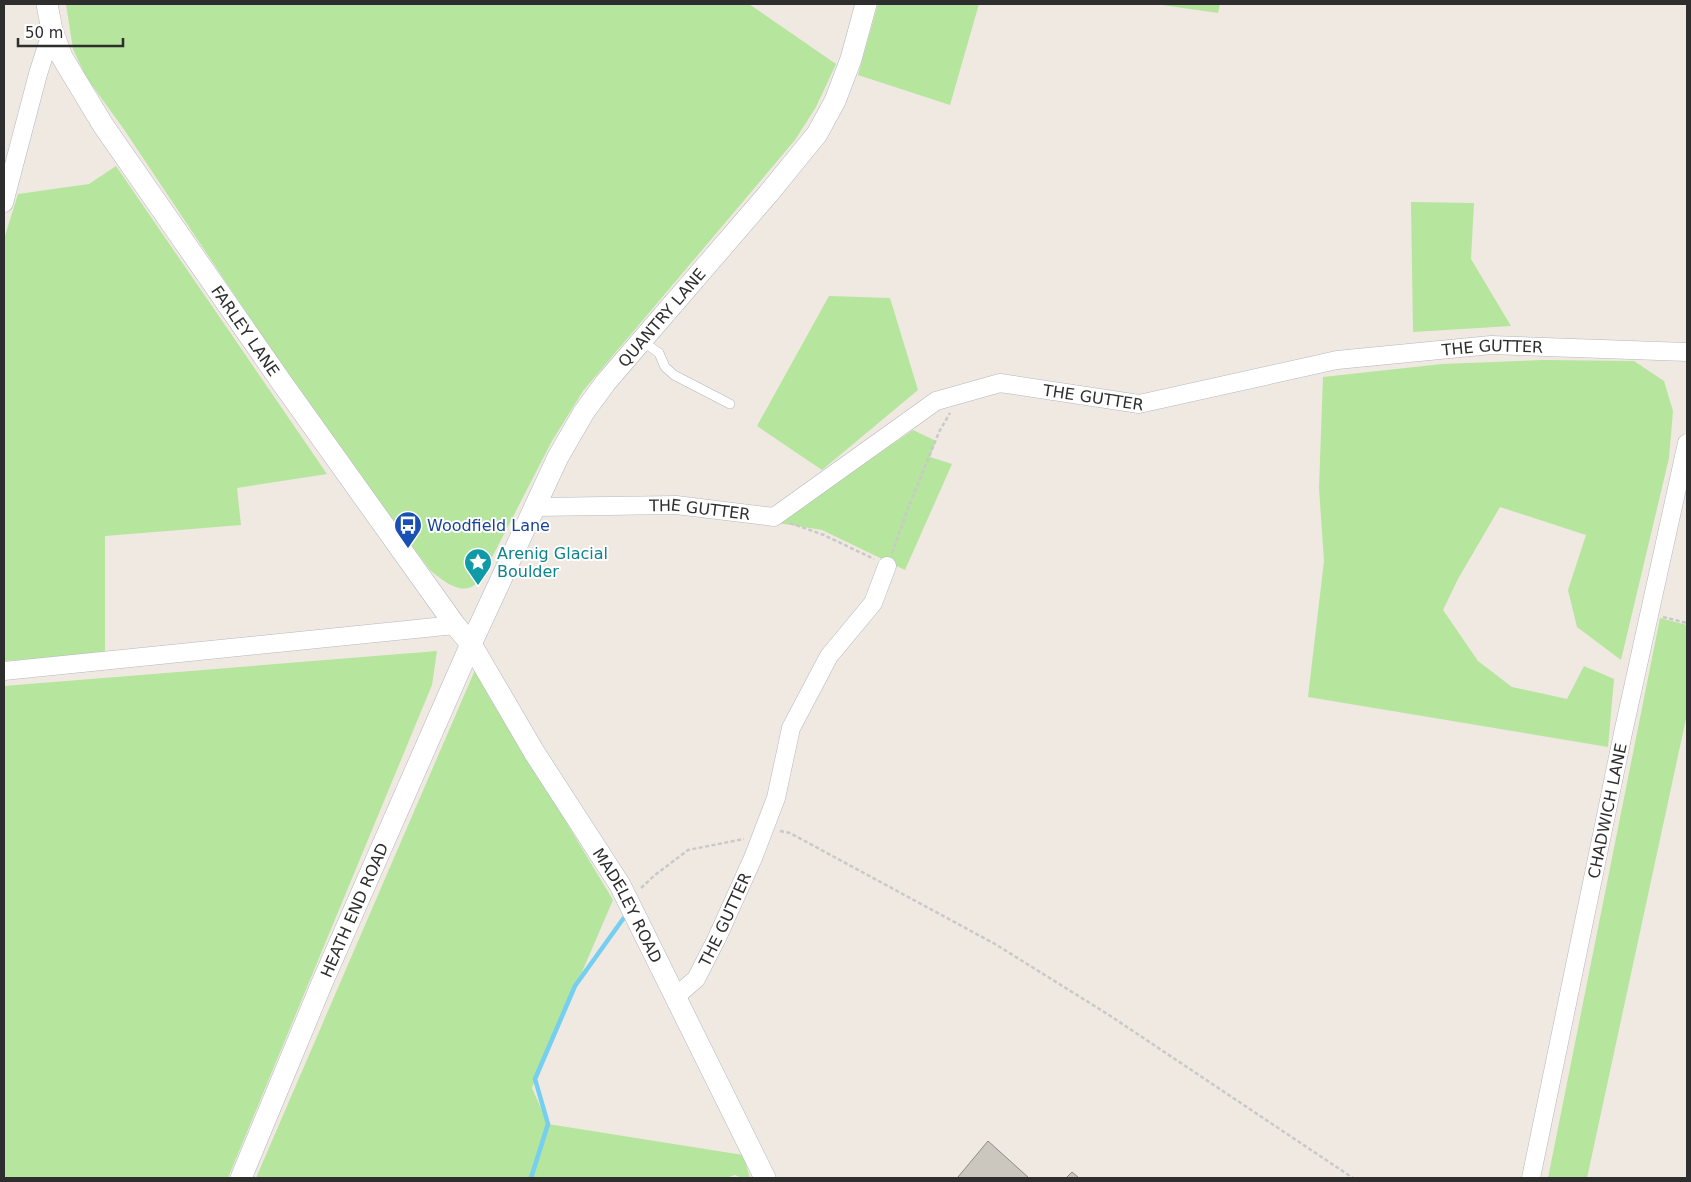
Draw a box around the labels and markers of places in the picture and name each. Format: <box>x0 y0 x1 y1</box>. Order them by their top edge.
bus stop icon: Woodfield Lane <box>393 510 423 549</box>
place label: Woodfield Lane <box>427 516 550 535</box>
place label: Arenig Glacial Boulder <box>497 544 608 581</box>
place icon: Arenig Glacial Boulder <box>463 547 493 586</box>

